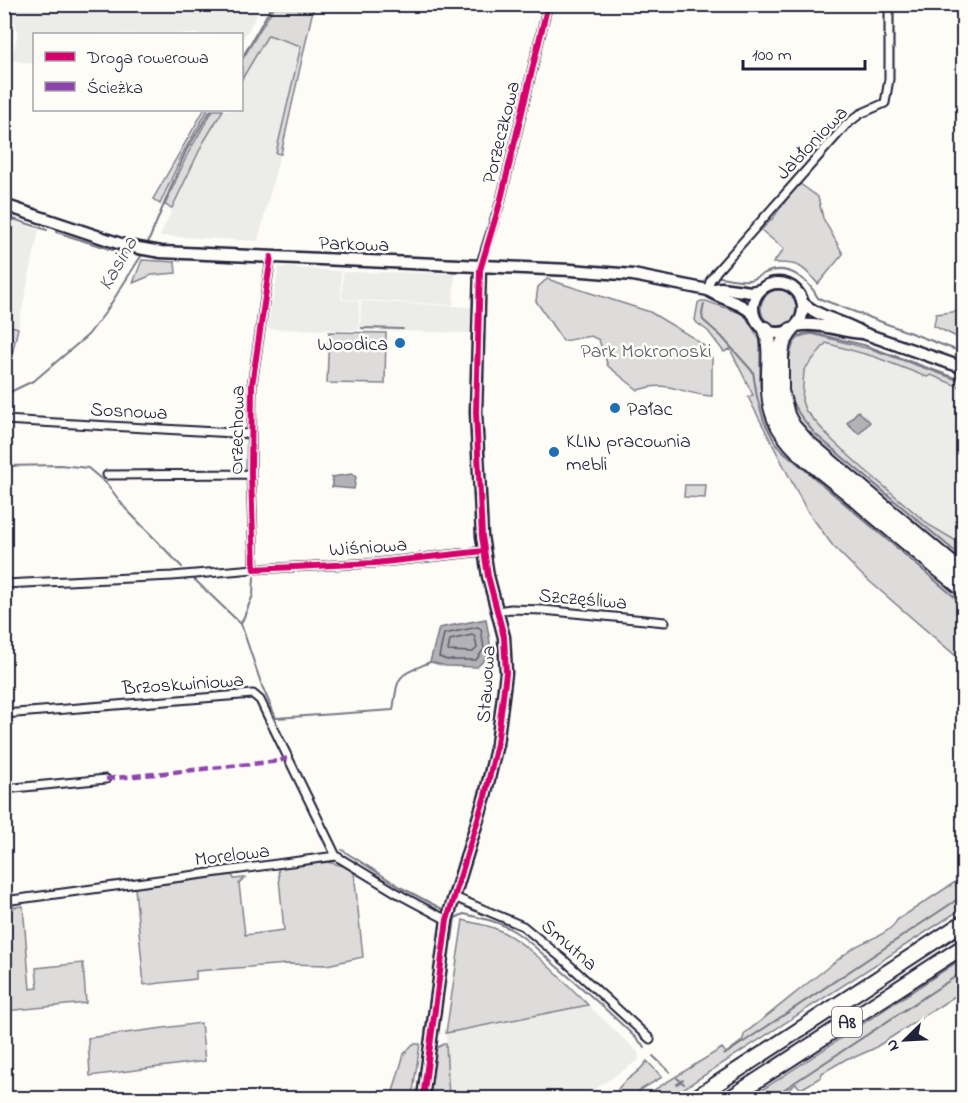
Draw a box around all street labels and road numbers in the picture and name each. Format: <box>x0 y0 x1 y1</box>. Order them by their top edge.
street label: Porzeczkowa <box>476 78 529 187</box>
street label: Jabłoniowa <box>770 100 856 187</box>
street label: Parkowa <box>318 230 390 261</box>
street label: Orzechowa <box>223 385 254 475</box>
street label: Sosnowa <box>89 396 168 429</box>
street label: Wiśniowa <box>328 531 408 566</box>
street label: Szczęśliwa <box>537 582 628 619</box>
street label: Stawowa <box>470 644 505 724</box>
street label: Brzoskwiniowa <box>120 667 245 704</box>
street label: Morelowa <box>193 837 271 875</box>
street label: Smutna <box>534 913 603 979</box>
road number: A8 <box>832 1007 862 1037</box>

